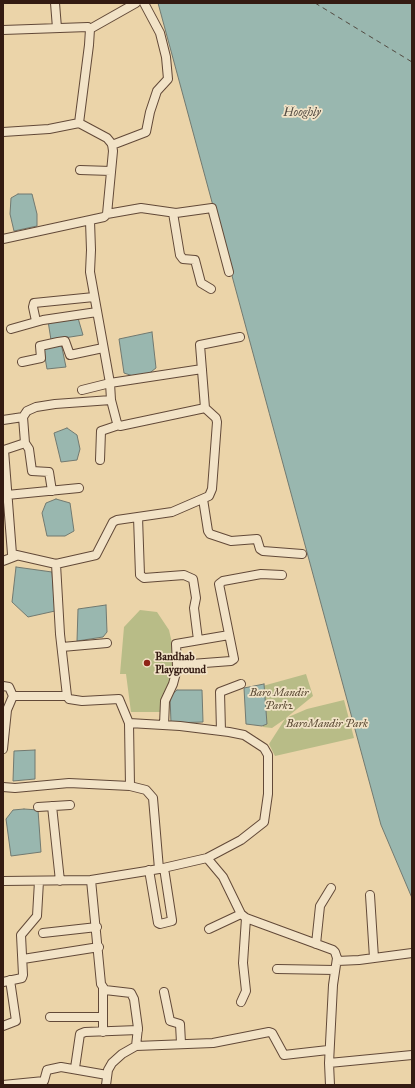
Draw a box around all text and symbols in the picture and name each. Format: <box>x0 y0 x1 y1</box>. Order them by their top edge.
water label: Hooghly <box>283 106 321 120</box>
place label: Bandhab Playground <box>155 650 206 676</box>
marker: Bandhab Playground <box>142 658 152 668</box>
park label: Baro Mandir Park2 <box>249 686 309 712</box>
park label: BaroMandir Park <box>286 717 368 731</box>

